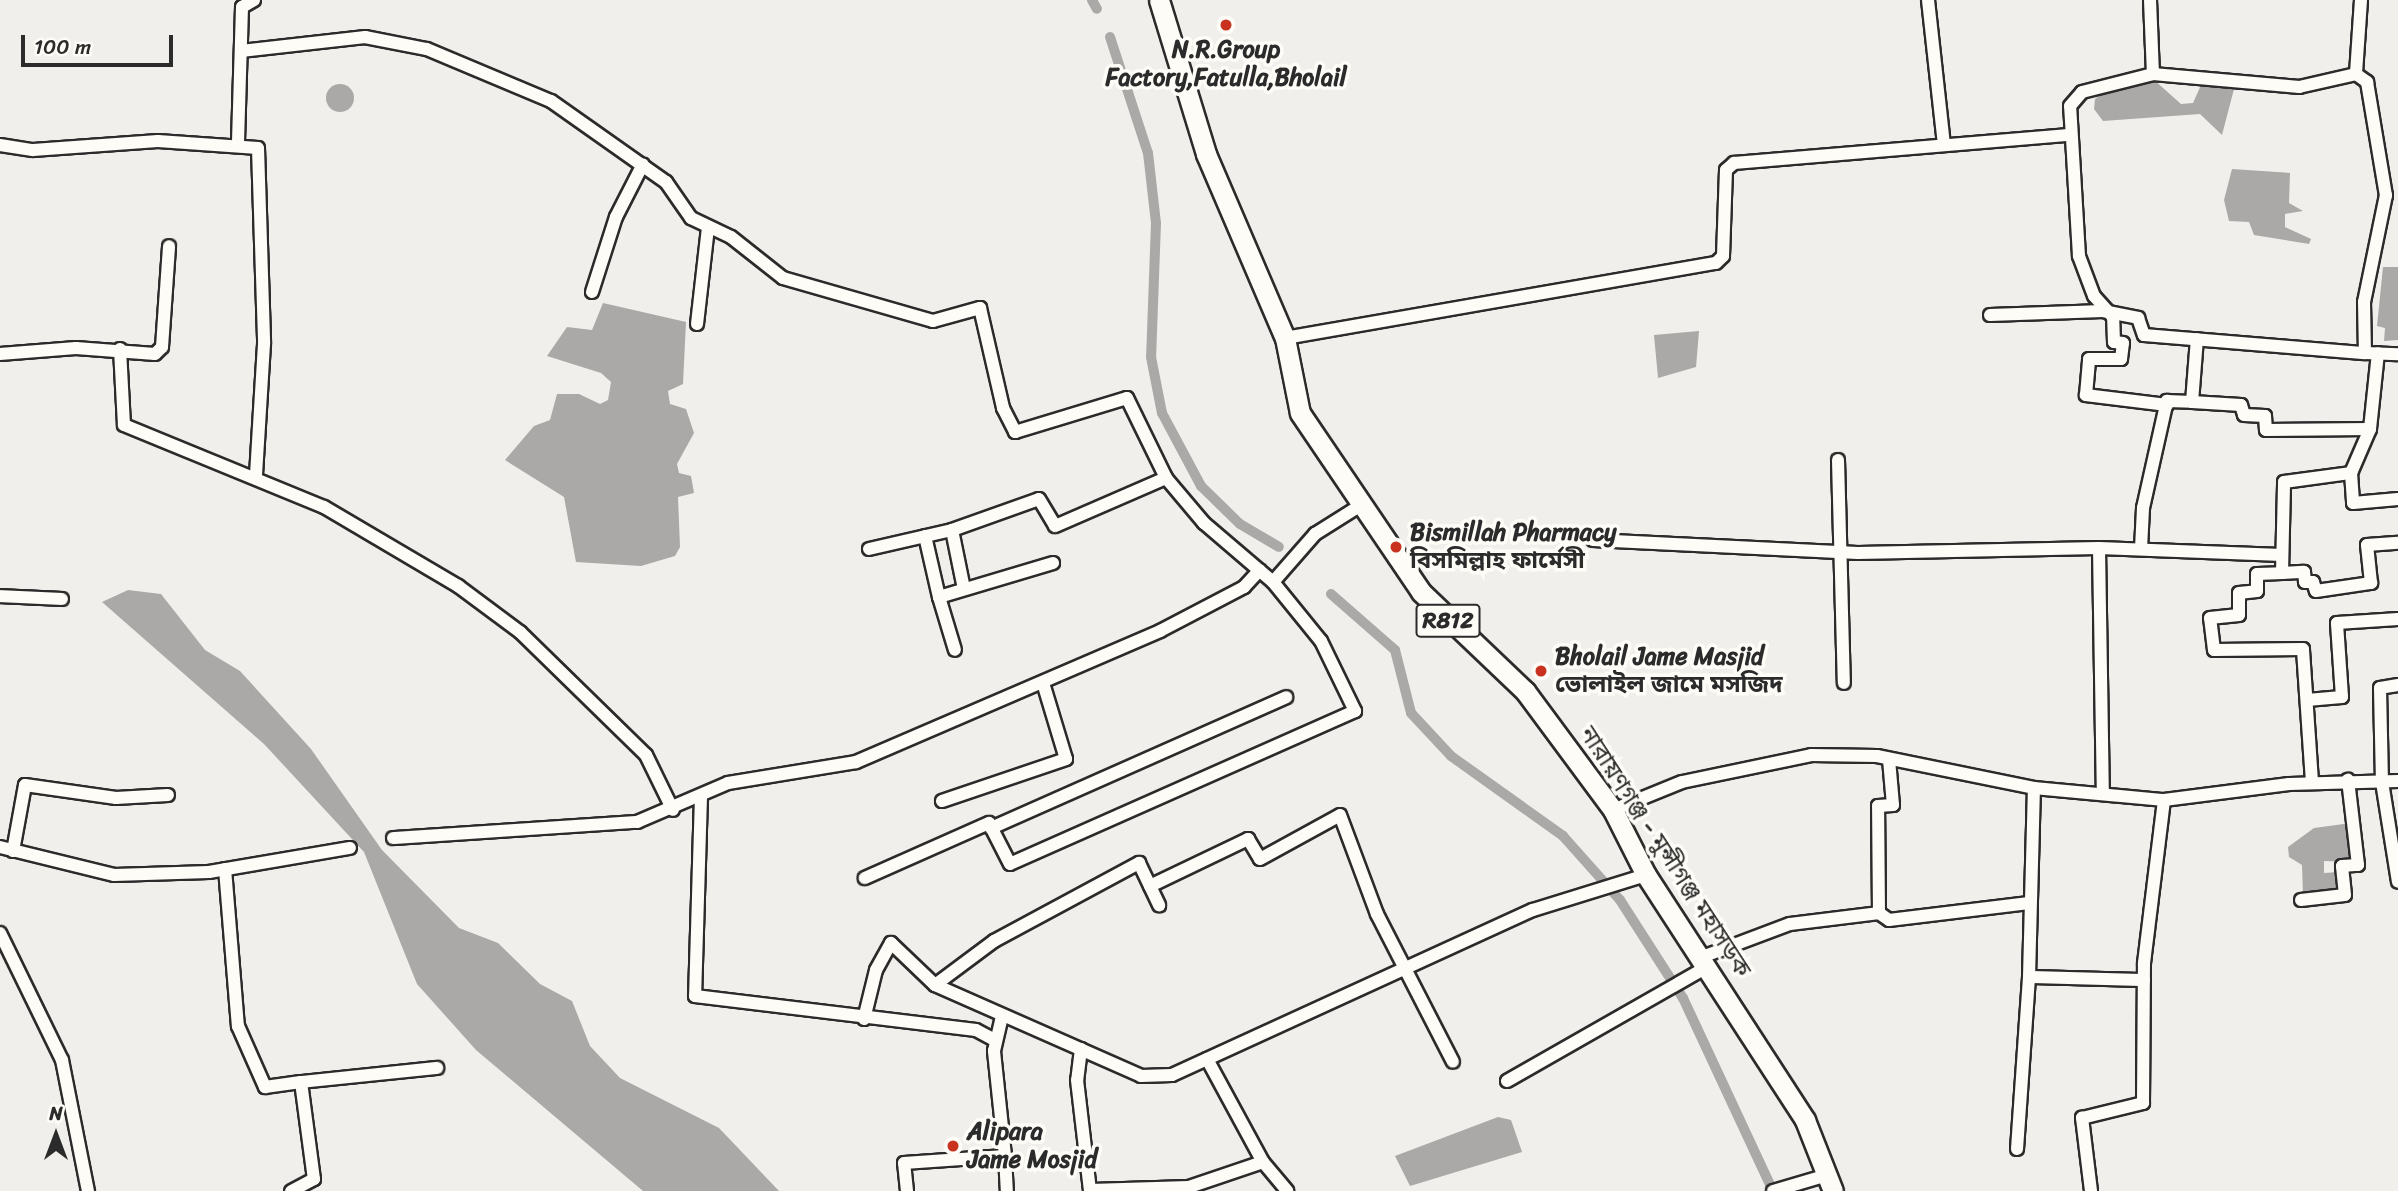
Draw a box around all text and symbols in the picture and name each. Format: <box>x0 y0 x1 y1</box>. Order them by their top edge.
marker: N.R.Group Factory,Fatulla,Bholail <box>1218 17 1234 33</box>
scale bar <box>24 21 177 65</box>
text: 100 m <box>34 28 91 66</box>
place label: N.R.Group Factory,Fatulla,Bholail <box>1105 36 1347 92</box>
place label: Bismillah Pharmacy বিসমিল্লাহ ফার্মেসী <box>1410 519 1616 575</box>
marker: Bismillah Pharmacy বিসমিল্লাহ ফার্মেসী <box>1388 539 1404 555</box>
road number: R812 <box>1415 601 1481 640</box>
place label: Bholail Jame Masjid ভোলাইল জামে মসজিদ <box>1555 643 1783 699</box>
marker: Bholail Jame Masjid ভোলাইল জামে মসজিদ <box>1533 663 1549 679</box>
street label: নারায়ণগঞ্জ - মুন্সীগঞ্জ মহাসড়ক <box>1573 721 1757 983</box>
text: N <box>49 1097 63 1130</box>
north arrow <box>21 1100 91 1170</box>
place label: Alipara Jame Mosjid <box>967 1118 1097 1174</box>
marker: Alipara Jame Mosjid <box>945 1138 961 1154</box>

